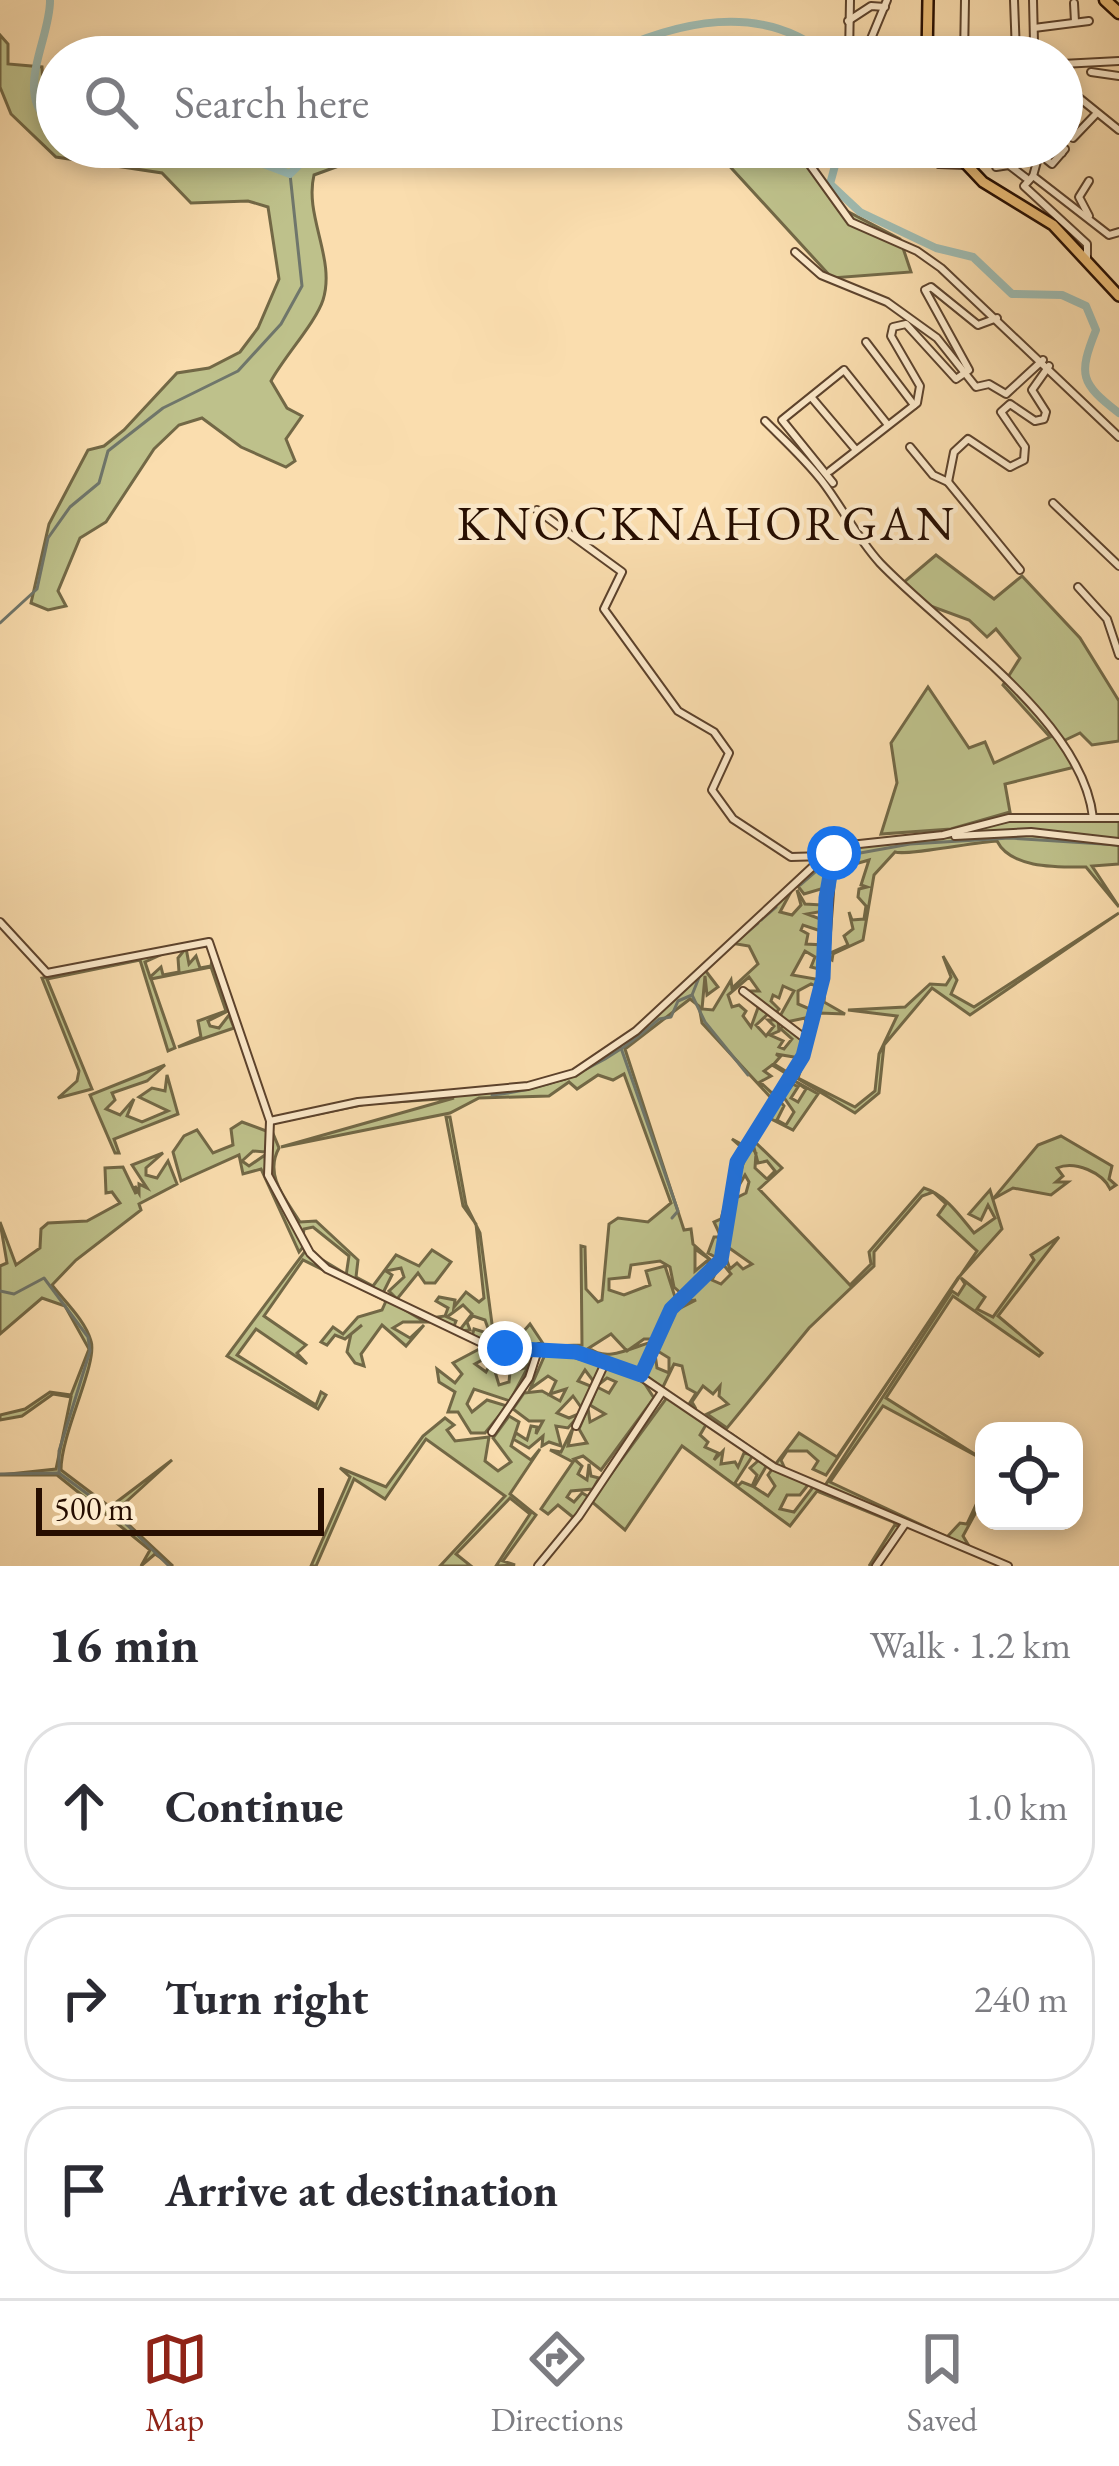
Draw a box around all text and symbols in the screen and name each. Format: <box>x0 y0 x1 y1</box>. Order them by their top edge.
search box <box>36 36 1083 168</box>
icon: search <box>78 69 144 135</box>
text: Search here <box>174 73 369 131</box>
district label: KNOCKNAHORGAN <box>457 492 957 554</box>
route start <box>807 826 861 880</box>
route end <box>478 1321 532 1375</box>
map controls <box>975 1422 1083 1530</box>
button: locate <box>975 1422 1083 1530</box>
scale bar <box>36 1482 324 1535</box>
text: 500 m <box>54 1487 134 1530</box>
text: 16 min <box>48 1611 199 1677</box>
text: Walk · 1.2 km <box>870 1619 1071 1670</box>
icon: ahead <box>51 1773 117 1839</box>
text: Continue <box>165 1777 343 1835</box>
text: 1.0 km <box>965 1781 1068 1832</box>
icon: right <box>51 1965 117 2031</box>
text: Turn right <box>165 1969 368 2027</box>
text: 240 m <box>974 1973 1068 2024</box>
icon: arrive <box>51 2157 117 2223</box>
text: Arrive at destination <box>165 2161 558 2219</box>
tab: Map <box>142 2326 208 2441</box>
tab: Directions <box>491 2326 624 2441</box>
tab: Saved <box>907 2326 977 2441</box>

